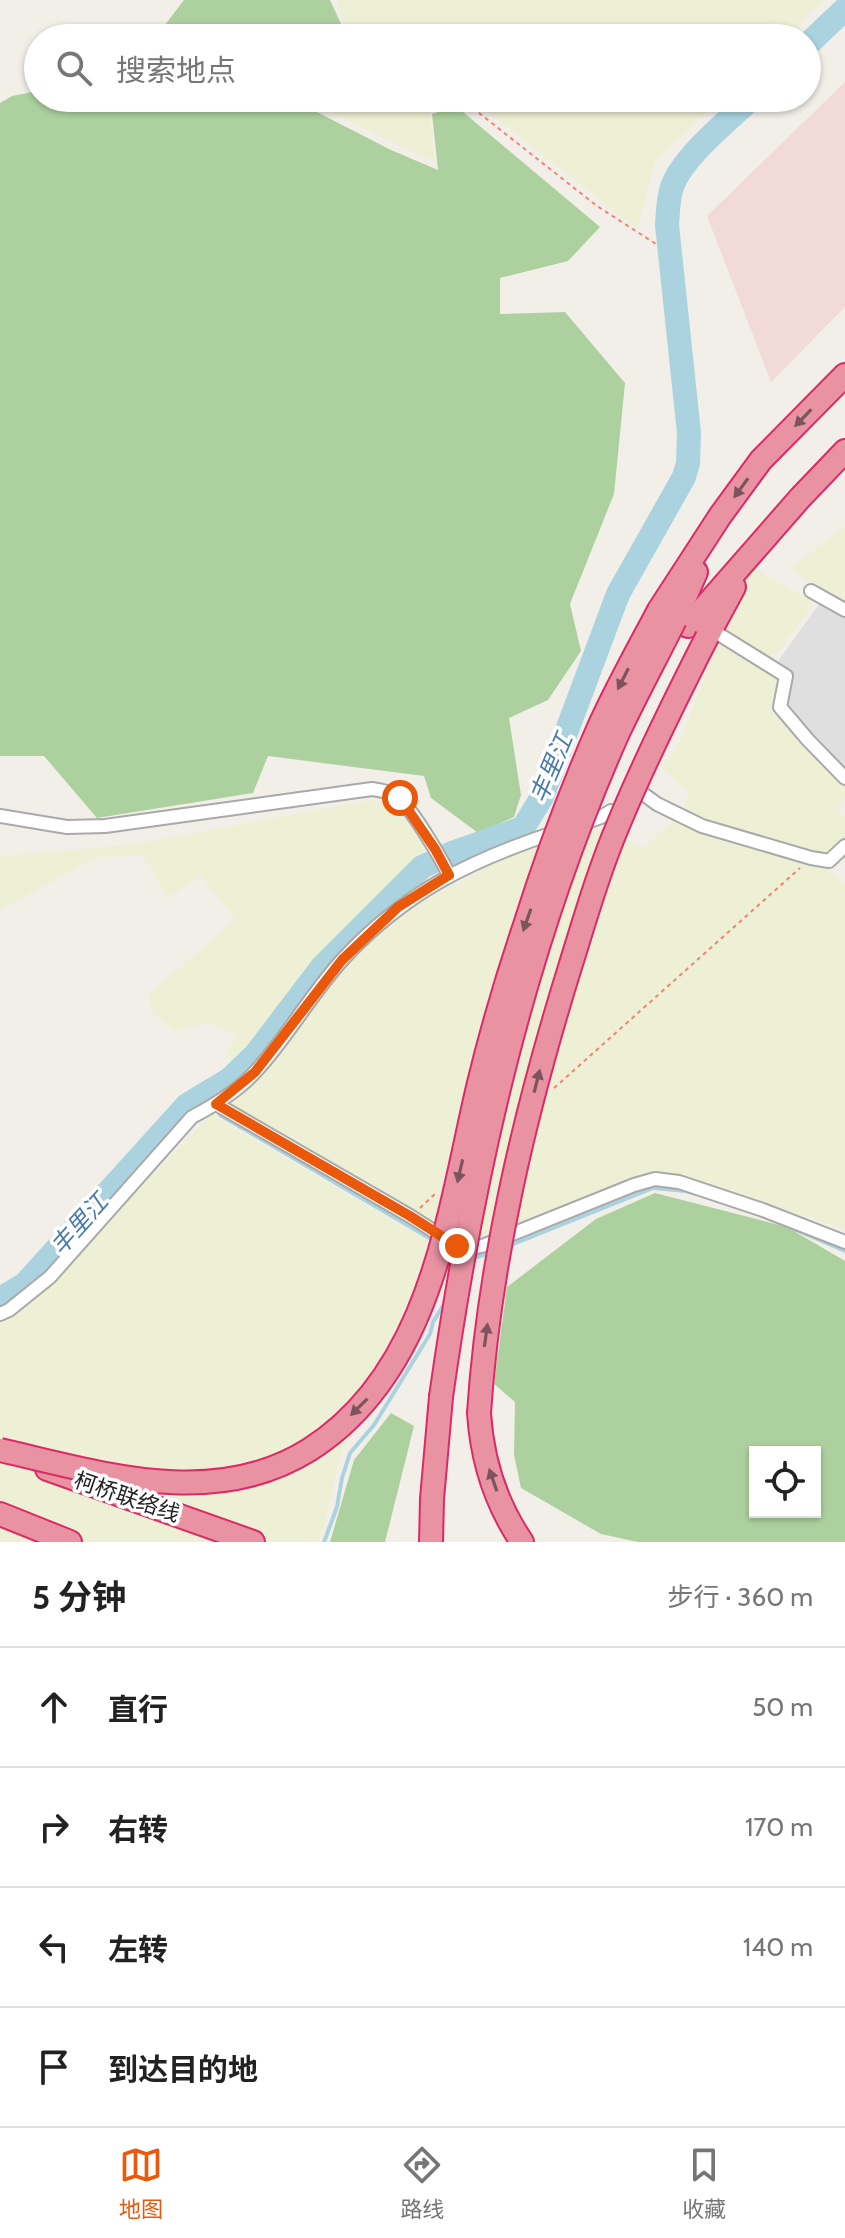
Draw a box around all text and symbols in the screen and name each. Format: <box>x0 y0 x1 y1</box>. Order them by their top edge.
search box <box>24 24 821 112</box>
icon: search <box>52 46 96 90</box>
text: 搜索地点 <box>116 52 236 89</box>
one-way arrow <box>794 408 813 427</box>
one-way arrow <box>734 478 749 499</box>
one-way arrow <box>617 668 630 691</box>
water label: 丰里江 <box>524 726 580 807</box>
route start <box>382 780 418 816</box>
one-way arrow <box>520 908 532 932</box>
one-way arrow <box>531 1068 544 1093</box>
one-way arrow <box>453 1159 466 1184</box>
water label: 丰里江 <box>44 1185 116 1260</box>
route end <box>439 1228 475 1264</box>
one-way arrow <box>480 1322 493 1347</box>
one-way arrow <box>350 1397 368 1416</box>
map controls <box>749 1446 821 1518</box>
button: locate <box>749 1446 821 1518</box>
street label: 柯桥联络线 <box>71 1466 183 1528</box>
one-way arrow <box>486 1468 498 1492</box>
text: 5 分钟 <box>32 1576 126 1618</box>
text: 步行 · 360 m <box>667 1581 813 1613</box>
icon: ahead <box>32 1685 76 1729</box>
text: 直行 <box>108 1691 168 1728</box>
text: 50 m <box>752 1691 813 1723</box>
icon: right <box>32 1805 76 1849</box>
text: 右转 <box>108 1811 168 1848</box>
text: 170 m <box>745 1811 813 1843</box>
icon: left <box>32 1925 76 1969</box>
text: 左转 <box>108 1931 168 1968</box>
text: 140 m <box>743 1931 813 1963</box>
icon: arrive <box>32 2045 76 2089</box>
text: 到达目的地 <box>108 2051 258 2088</box>
tab: 地图 <box>119 2143 163 2223</box>
tab: 路线 <box>400 2143 444 2223</box>
tab: 收藏 <box>682 2143 726 2223</box>

